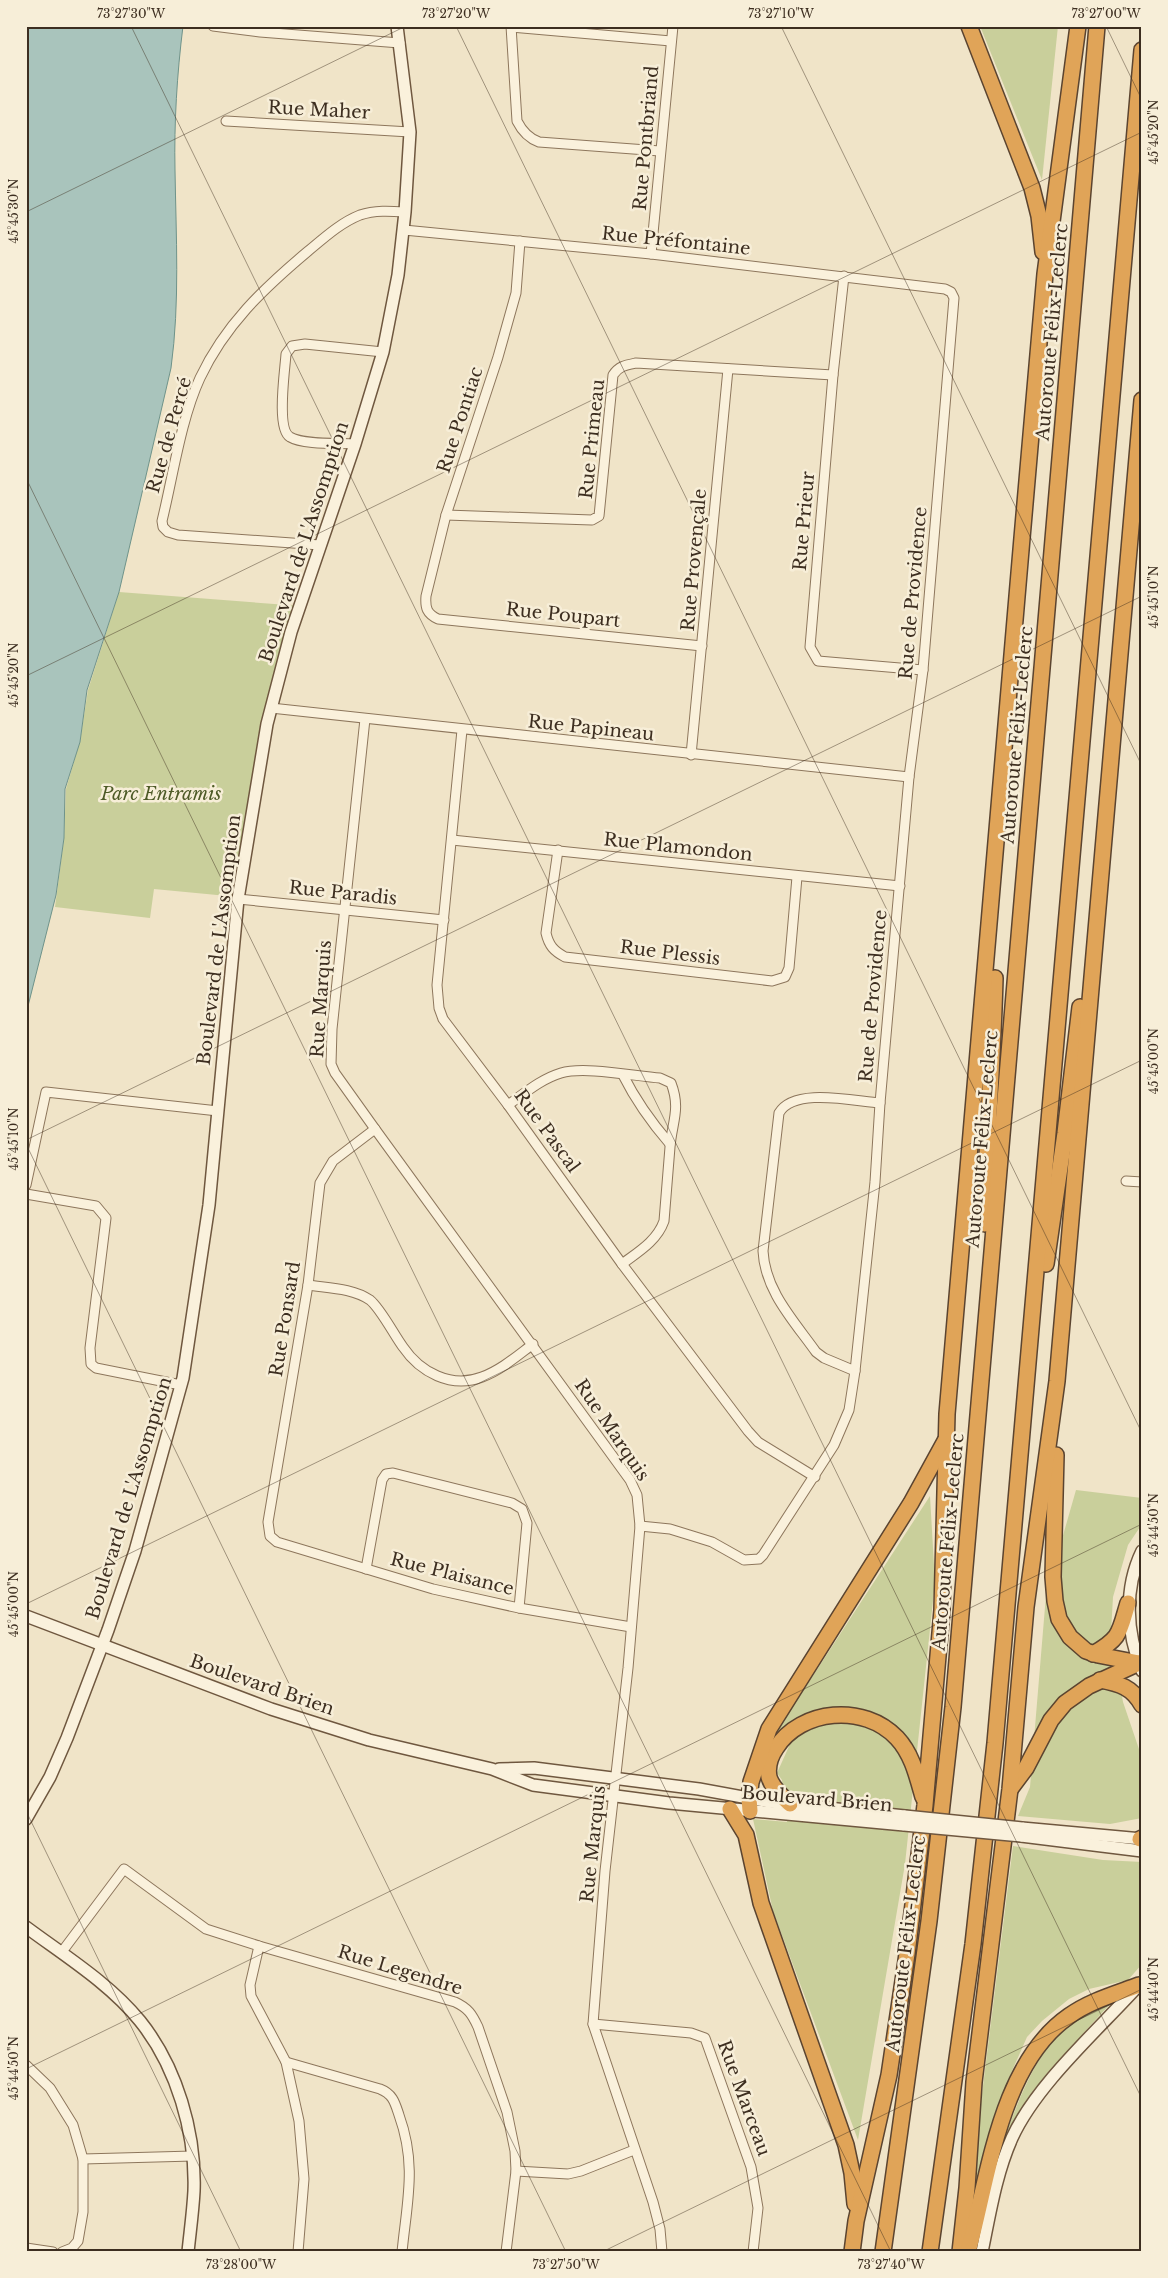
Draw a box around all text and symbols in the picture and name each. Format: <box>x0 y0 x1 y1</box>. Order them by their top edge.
text: 73°27'30"W <box>97 6 166 21</box>
text: 73°27'20"W <box>422 6 491 21</box>
text: 73°27'10"W <box>748 6 815 21</box>
text: 73°27'00"W <box>1071 6 1141 21</box>
street label: Rue Pontbriand <box>629 65 663 211</box>
street label: Rue Maher <box>267 96 371 124</box>
text: 45°45'20"N <box>1146 99 1161 165</box>
text: 45°45'30"N <box>6 178 21 244</box>
street label: Rue Préfontaine <box>600 222 752 260</box>
street label: Autoroute Félix-Leclerc <box>1031 222 1072 443</box>
street label: Rue Pontiac <box>432 364 488 476</box>
street label: Rue de Percé <box>142 374 196 496</box>
street label: Rue Primeau <box>575 378 609 500</box>
street label: Boulevard de L'Assomption <box>255 419 353 665</box>
street label: Rue Prieur <box>789 470 819 572</box>
street label: Rue Provençale <box>677 488 711 632</box>
street label: Rue de Providence <box>894 506 932 680</box>
text: 45°45'10"N <box>1146 565 1161 629</box>
street label: Rue Poupart <box>505 598 622 632</box>
street label: Autoroute Félix-Leclerc <box>996 625 1037 846</box>
text: 45°45'20"N <box>6 642 21 708</box>
street label: Rue Papineau <box>527 710 655 746</box>
park label: Parc Entramis <box>100 783 221 805</box>
street label: Boulevard de L'Assomption <box>193 813 245 1067</box>
street label: Rue Plamondon <box>602 828 754 866</box>
street label: Rue Paradis <box>288 876 398 910</box>
street label: Rue de Providence <box>854 909 892 1083</box>
street label: Rue Plessis <box>619 936 721 970</box>
street label: Rue Marquis <box>306 939 336 1059</box>
text: 45°45'00"N <box>1146 1028 1161 1094</box>
street label: Autoroute Félix-Leclerc <box>961 1029 1002 1250</box>
street label: Rue Pascal <box>509 1085 585 1177</box>
text: 45°45'10"N <box>6 1107 21 1171</box>
street label: Rue Ponsard <box>265 1260 305 1378</box>
street label: Boulevard de L'Assomption <box>82 1374 176 1622</box>
street label: Rue Marquis <box>570 1375 654 1485</box>
street label: Autoroute Félix-Leclerc <box>927 1432 968 1653</box>
text: 45°44'50"N <box>1146 1493 1161 1557</box>
street label: Rue Plaisance <box>388 1548 516 1600</box>
text: 45°45'00"N <box>6 1571 21 1637</box>
street label: Boulevard Brien <box>187 1650 337 1720</box>
street label: Boulevard Brien <box>741 1781 893 1817</box>
street label: Rue Marquis <box>576 1784 610 1904</box>
street label: Autoroute Félix-Leclerc <box>882 1834 930 2055</box>
street label: Rue Legendre <box>335 1941 465 1999</box>
text: 45°44'40"N <box>1146 1957 1161 2021</box>
text: 45°44'50"N <box>6 2036 21 2100</box>
street label: Rue Marceau <box>713 2037 775 2159</box>
text: 73°28'00"W <box>206 2257 277 2272</box>
text: 73°27'50"W <box>532 2257 600 2272</box>
text: 73°27'40"W <box>857 2257 925 2272</box>

